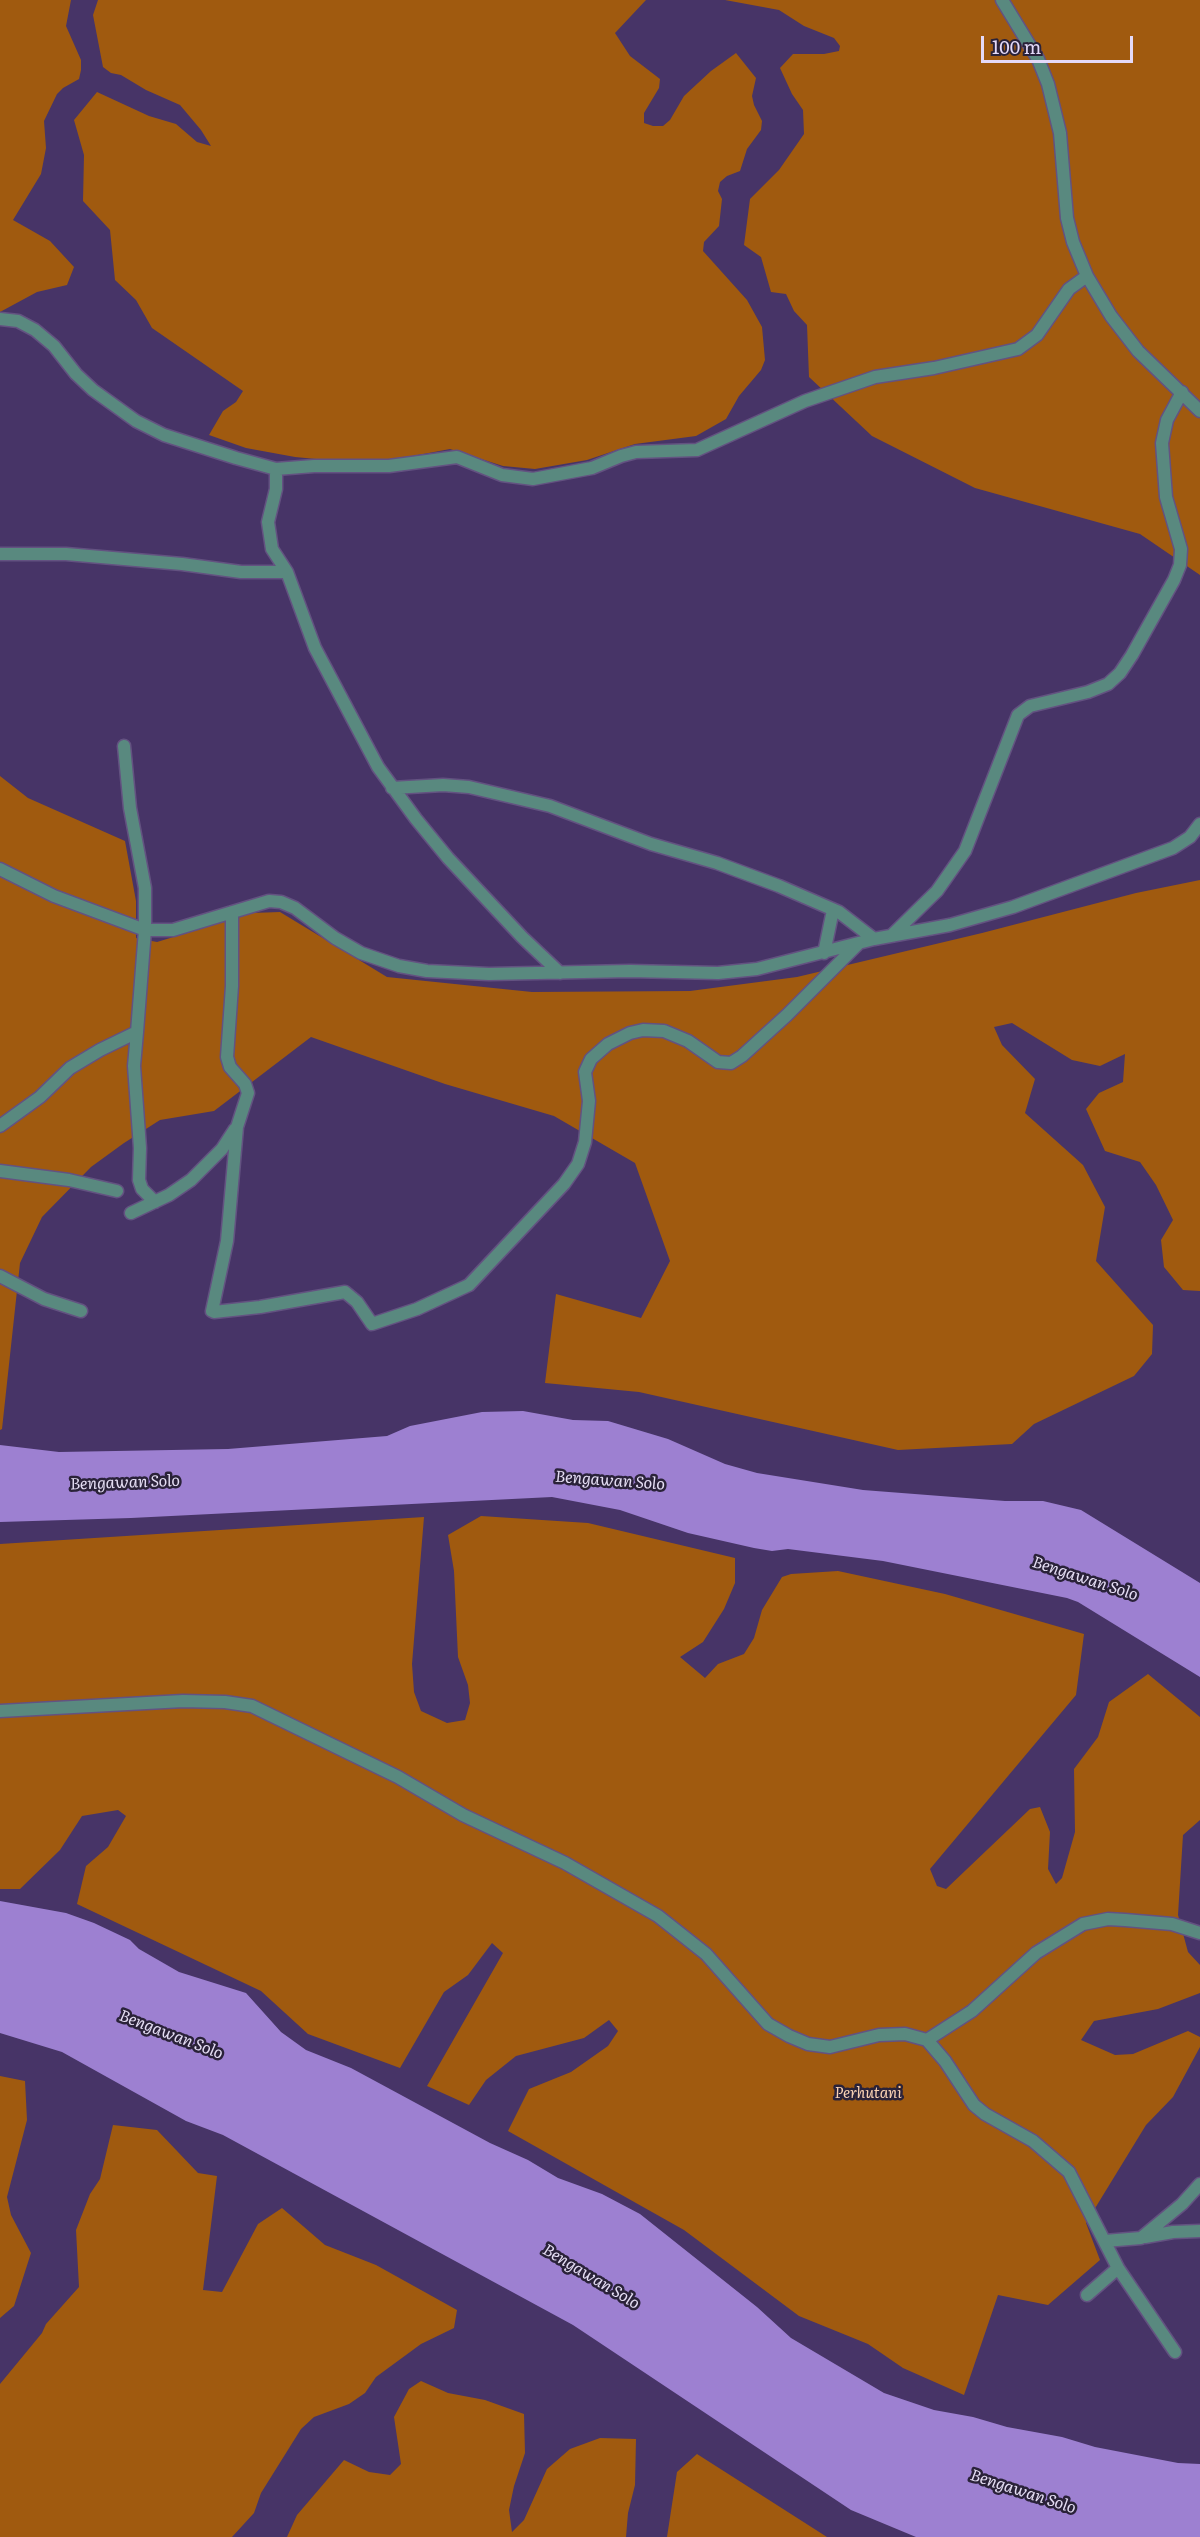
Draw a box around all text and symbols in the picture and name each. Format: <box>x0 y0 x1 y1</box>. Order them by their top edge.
scale bar <box>984 24 1136 62</box>
text: 100 m <box>992 33 1041 60</box>
water label: Bengawan Solo <box>554 1468 666 1494</box>
water label: Bengawan Solo <box>70 1471 180 1495</box>
water label: Bengawan Solo <box>1030 1553 1140 1605</box>
water label: Bengawan Solo <box>116 2006 226 2064</box>
park label: Perhutani <box>834 2085 902 2103</box>
water label: Bengawan Solo <box>539 2240 643 2314</box>
water label: Bengawan Solo <box>968 2466 1078 2518</box>

